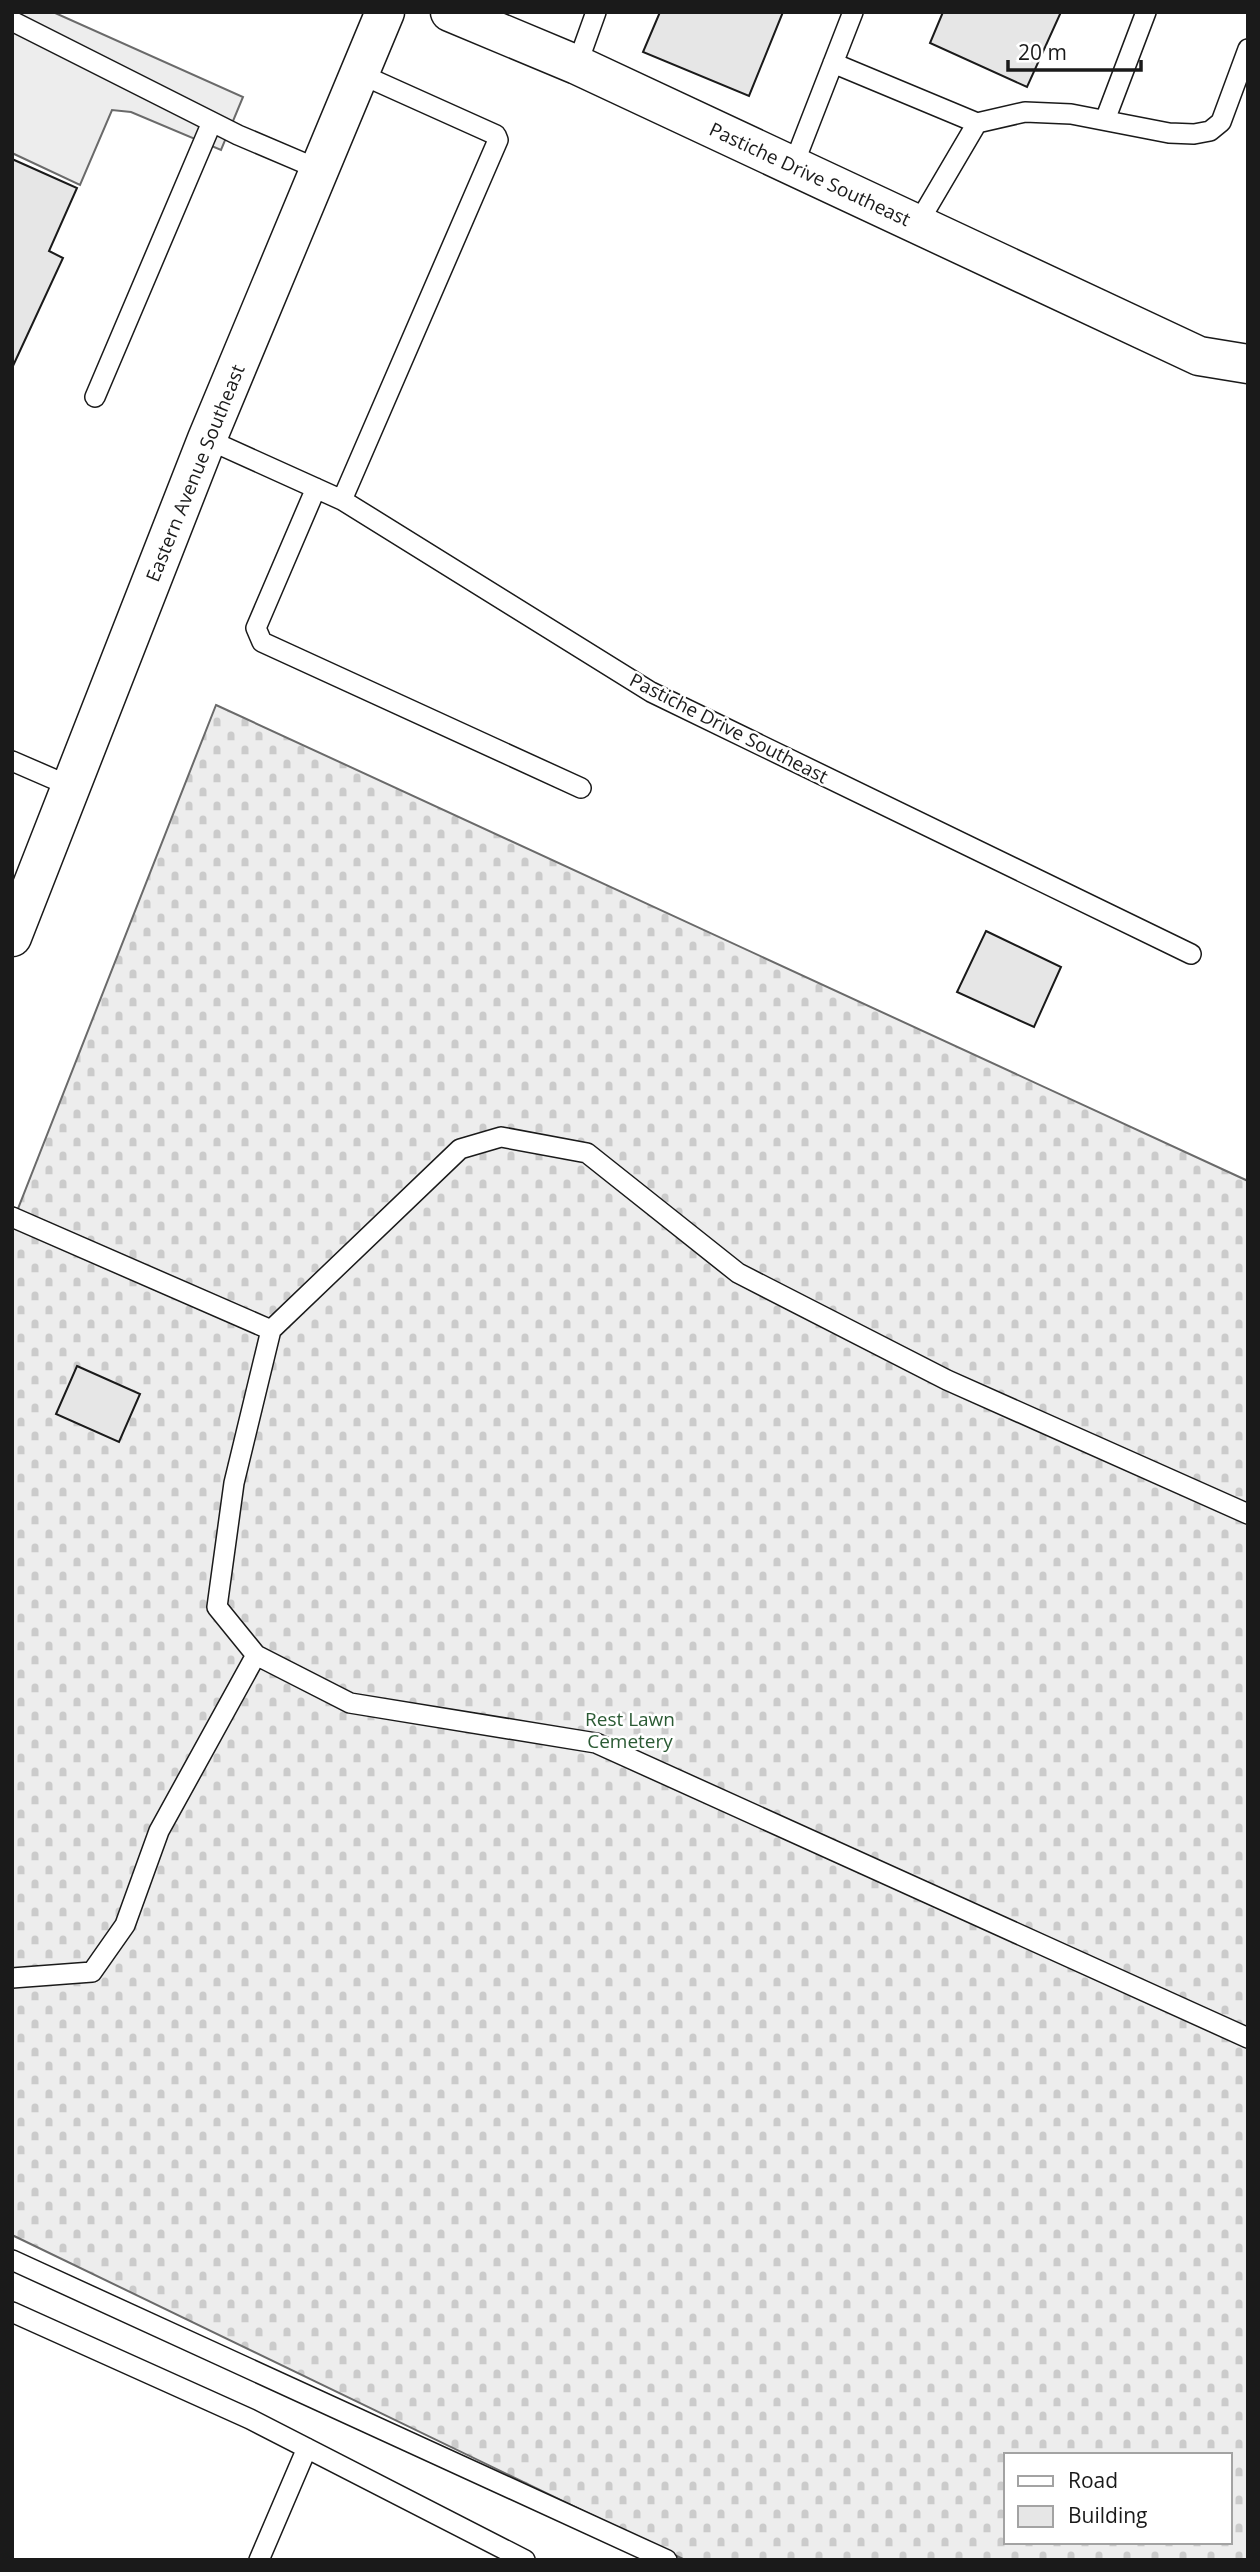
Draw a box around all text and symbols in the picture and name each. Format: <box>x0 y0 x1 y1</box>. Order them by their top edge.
scale bar <box>1008 28 1141 72</box>
text: 20 m <box>1018 38 1067 66</box>
street label: Pastiche Drive Southeast <box>705 116 915 232</box>
street label: Eastern Avenue Southeast <box>139 360 251 585</box>
street label: Pastiche Drive Southeast <box>625 667 833 789</box>
park label: Rest Lawn Cemetery <box>585 1706 675 1754</box>
legend <box>1004 2453 1232 2544</box>
text: Road <box>1068 2466 1118 2494</box>
text: Building <box>1068 2501 1147 2529</box>

